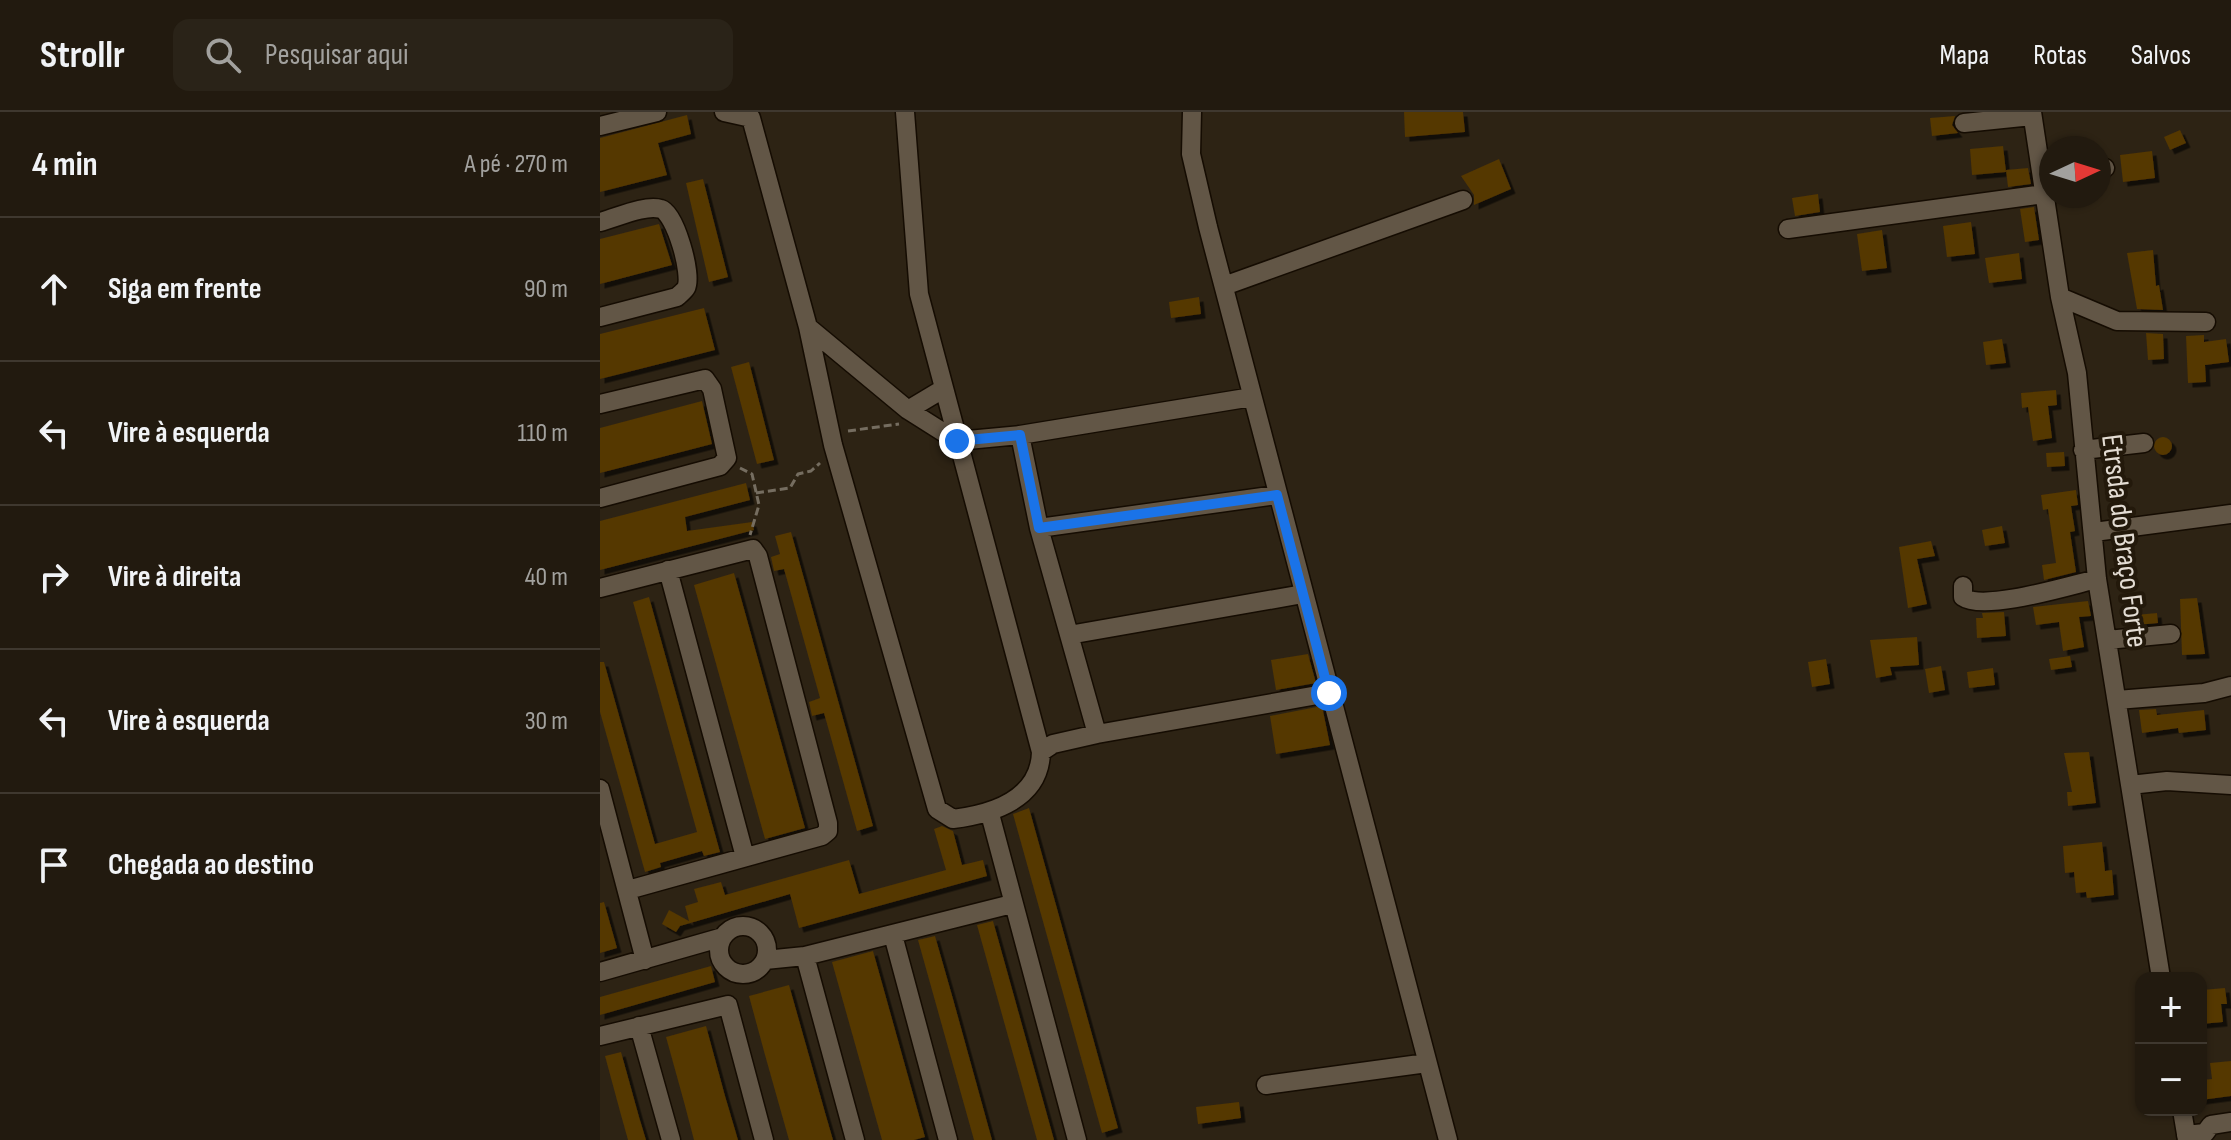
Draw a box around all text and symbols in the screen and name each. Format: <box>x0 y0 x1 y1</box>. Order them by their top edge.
search box <box>173 19 733 91</box>
text: Strollr <box>40 33 125 78</box>
icon: search <box>201 33 245 77</box>
text: Pesquisar aqui <box>265 37 409 73</box>
text: Mapa <box>1940 39 1989 72</box>
text: Rotas <box>2033 39 2087 72</box>
text: Salvos <box>2131 39 2191 72</box>
north arrow <box>2039 136 2111 208</box>
text: 4 min <box>32 144 98 185</box>
text: A pé · 270 m <box>465 149 568 180</box>
icon: ahead <box>32 267 76 311</box>
text: Siga em frente <box>108 271 261 307</box>
text: 90 m <box>524 274 568 305</box>
icon: left <box>32 411 76 455</box>
text: Vire à esquerda <box>108 415 270 451</box>
text: 110 m <box>517 418 568 449</box>
route end <box>939 423 975 459</box>
street label: Etrsda do Braço Forte <box>2093 432 2155 650</box>
icon: right <box>32 555 76 599</box>
text: Vire à direita <box>108 559 241 595</box>
text: 40 m <box>525 562 568 593</box>
route start <box>1311 675 1347 711</box>
icon: left <box>32 699 76 743</box>
text: Vire à esquerda <box>108 703 270 739</box>
text: 30 m <box>525 706 568 737</box>
icon: arrive <box>32 843 76 887</box>
text: Chegada ao destino <box>108 847 314 883</box>
map controls <box>2135 972 2207 1116</box>
button: + <box>2135 972 2207 1044</box>
button: − <box>2135 1044 2207 1116</box>

